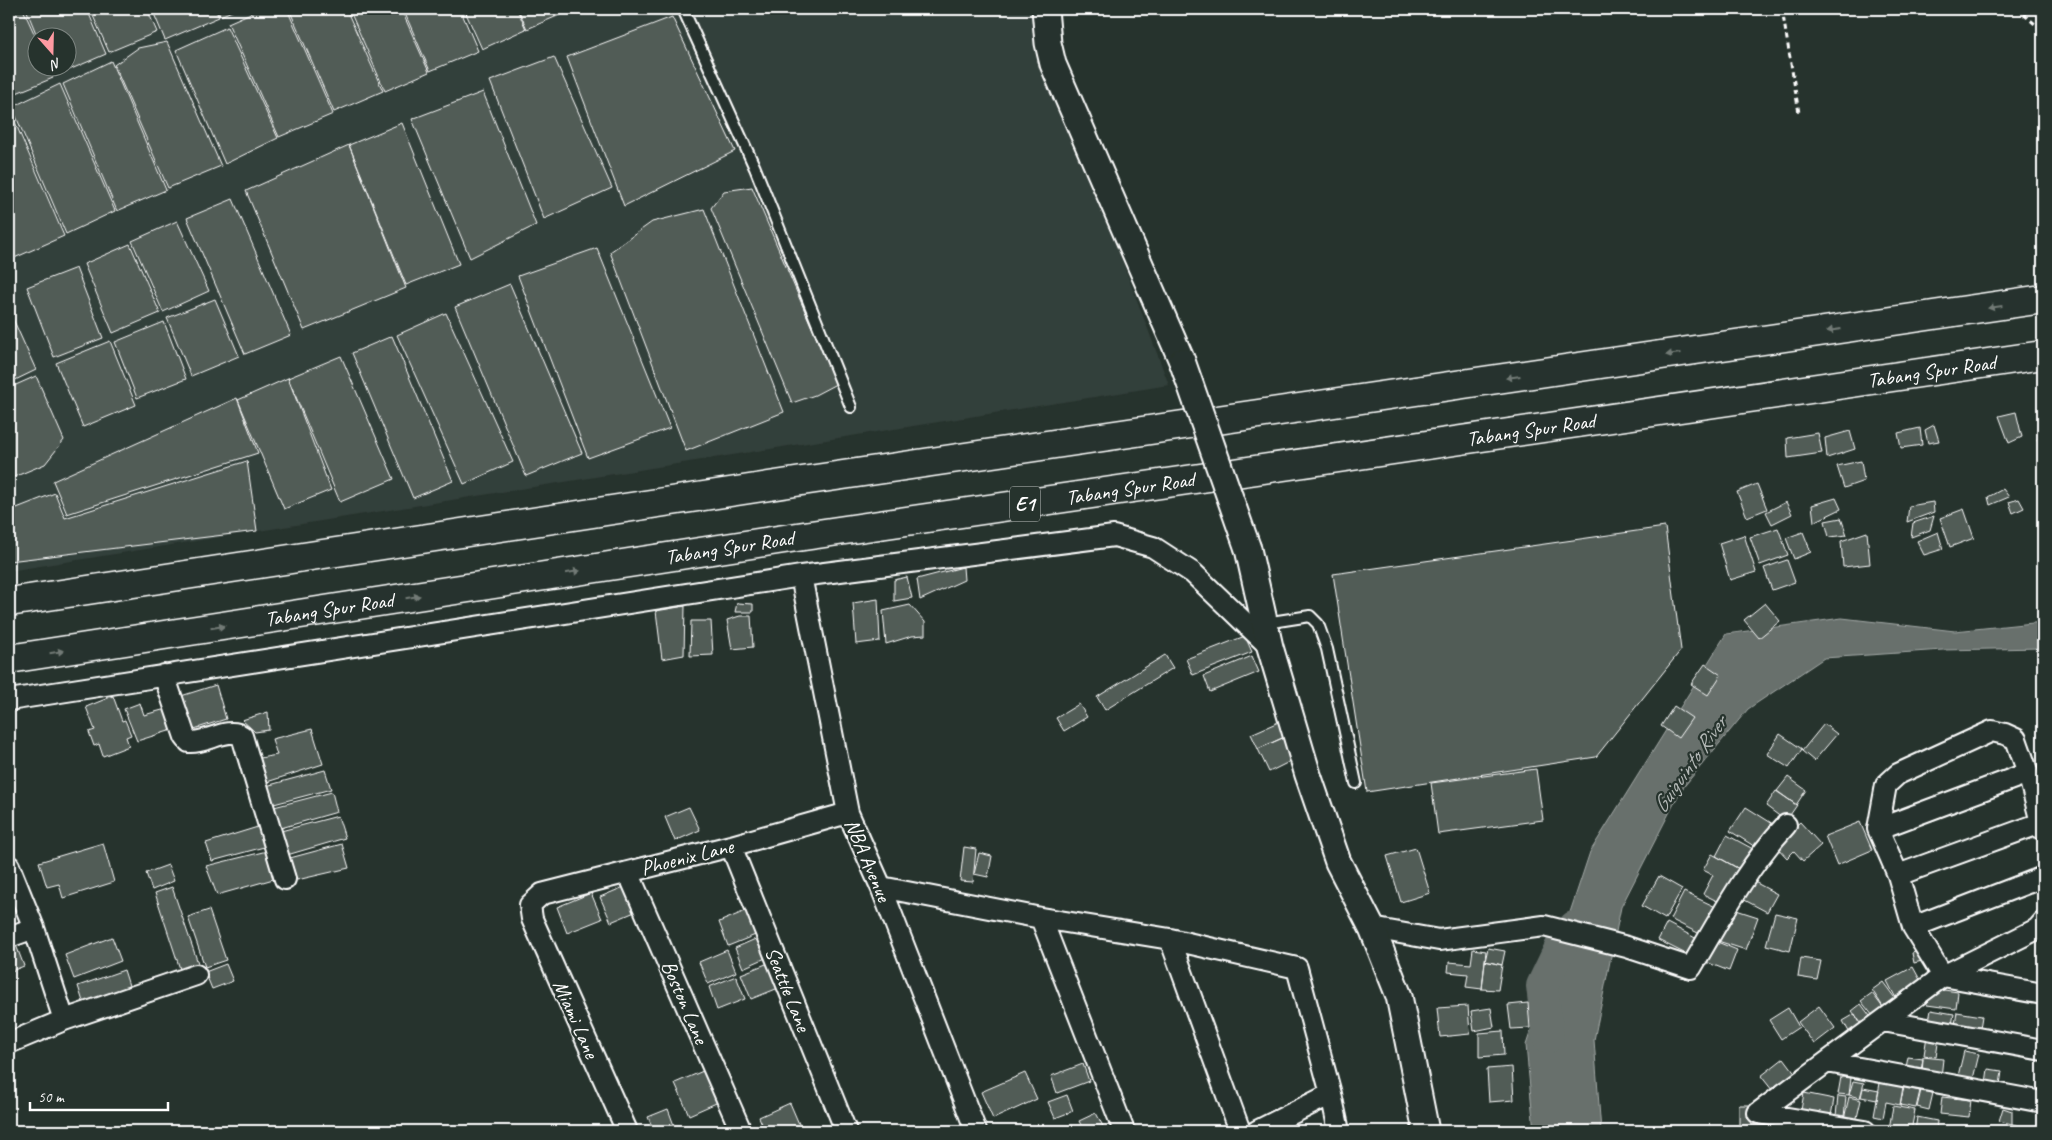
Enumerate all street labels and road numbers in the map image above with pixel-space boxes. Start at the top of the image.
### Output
street label: Tabang Spur Road [1866,349,2000,394]
street label: Tabang Spur Road [1465,407,1600,452]
street label: Tabang Spur Road [1064,466,1199,511]
road number: E1 [1010,486,1040,522]
street label: Tabang Spur Road [663,524,798,570]
street label: Tabang Spur Road [263,586,398,632]
street label: NBA Avenue [839,815,897,906]
street label: Phoenix Lane [638,833,737,881]
street label: Seattle Lane [759,943,817,1036]
street label: Boston Lane [656,956,715,1050]
street label: Miami Lane [547,976,605,1063]

